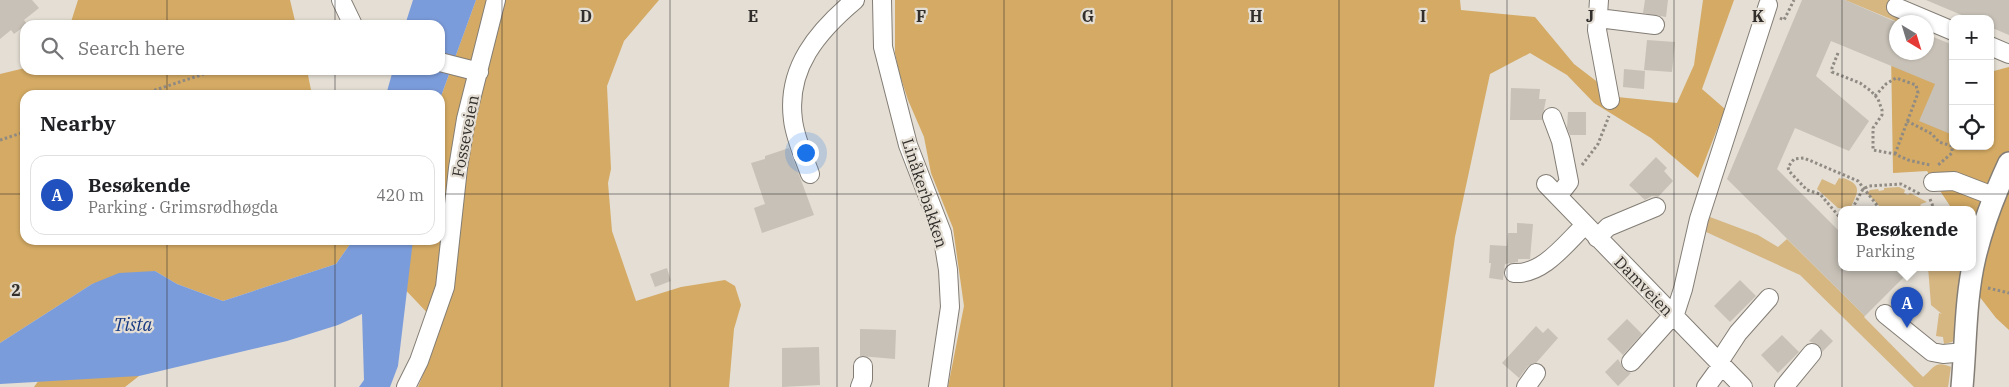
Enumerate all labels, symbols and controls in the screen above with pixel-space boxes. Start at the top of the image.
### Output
text: D [580,6,592,26]
text: E [748,6,758,26]
text: F [916,6,926,26]
text: G [1082,6,1094,26]
text: H [1250,6,1263,26]
text: I [1420,6,1426,26]
text: J [1586,6,1594,26]
text: K [1752,6,1765,26]
north arrow [1889,15,1934,60]
map controls [1949,15,1994,150]
button: + [1949,15,1994,60]
search box [20,20,445,75]
icon: search [38,34,66,62]
text: Search here [78,36,185,60]
button: − [1949,60,1994,105]
street label: Fosseveien [447,93,483,179]
button: locate [1949,105,1994,150]
text: Nearby [40,109,116,137]
street label: Linåkerbakken [898,136,952,250]
your location [793,140,819,166]
text: Besøkende [88,173,190,197]
text: A [51,185,63,205]
text: 420 m [376,185,424,205]
text: Parking · Grimsrødhøgda [88,197,278,217]
popup [1838,206,1976,271]
text: Besøkende [1856,217,1958,241]
text: Parking [1856,241,1915,261]
street label: Damveien [1610,252,1678,320]
text: 2 [11,280,21,300]
pin: A [1891,287,1923,328]
water label: Tista [114,313,153,336]

